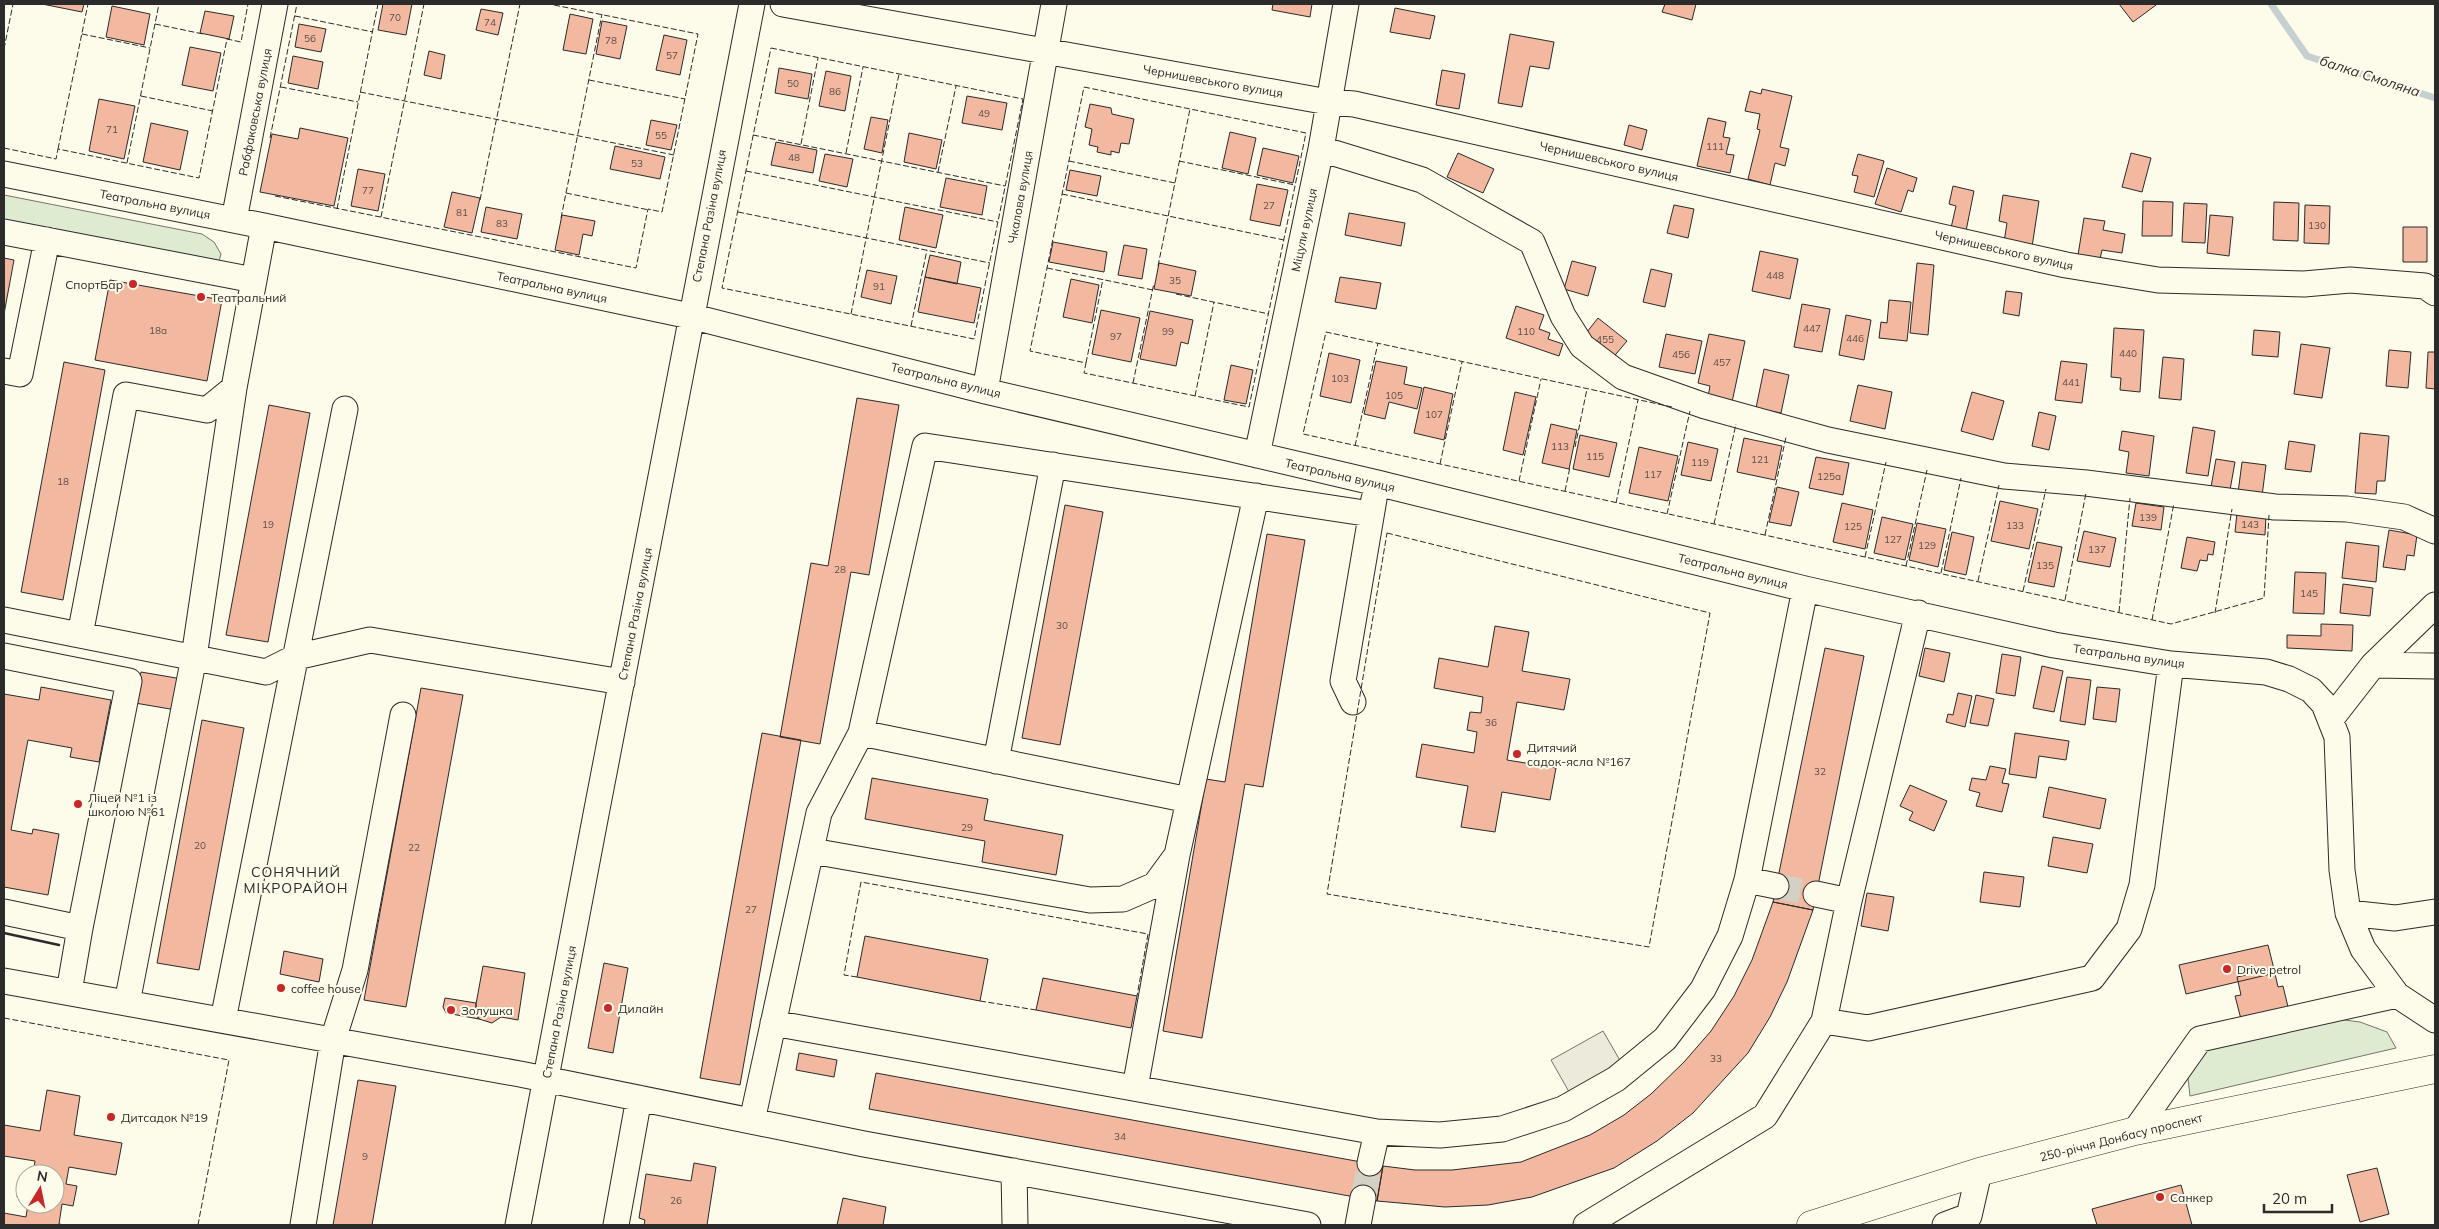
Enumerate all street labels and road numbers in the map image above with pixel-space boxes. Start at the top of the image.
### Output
street label: Рабфаковська вулиця [235,47,275,177]
street label: Чернишевського вулиця [1142,61,1284,101]
street label: Чернишевського вулиця [1538,138,1680,184]
street label: Степана Разіна вулиця [689,148,729,284]
street label: Чкалова вулиця [1004,149,1036,245]
street label: Театральна вулиця [98,186,212,222]
street label: Міцули вулиця [1288,187,1320,273]
street label: Чернишевського вулиця [1933,227,2075,273]
street label: Театральна вулиця [495,268,609,306]
street label: Театральна вулиця [890,359,1002,401]
street label: Театральна вулиця [1283,455,1397,495]
street label: Степана Разіна вулиця [615,546,655,682]
street label: Театральна вулиця [1677,550,1789,592]
street label: Театральна вулиця [2072,641,2186,671]
street label: Степана Разіна вулиця [539,944,579,1080]
street label: 250-річчя Донбасу проспект [2038,1109,2204,1165]

